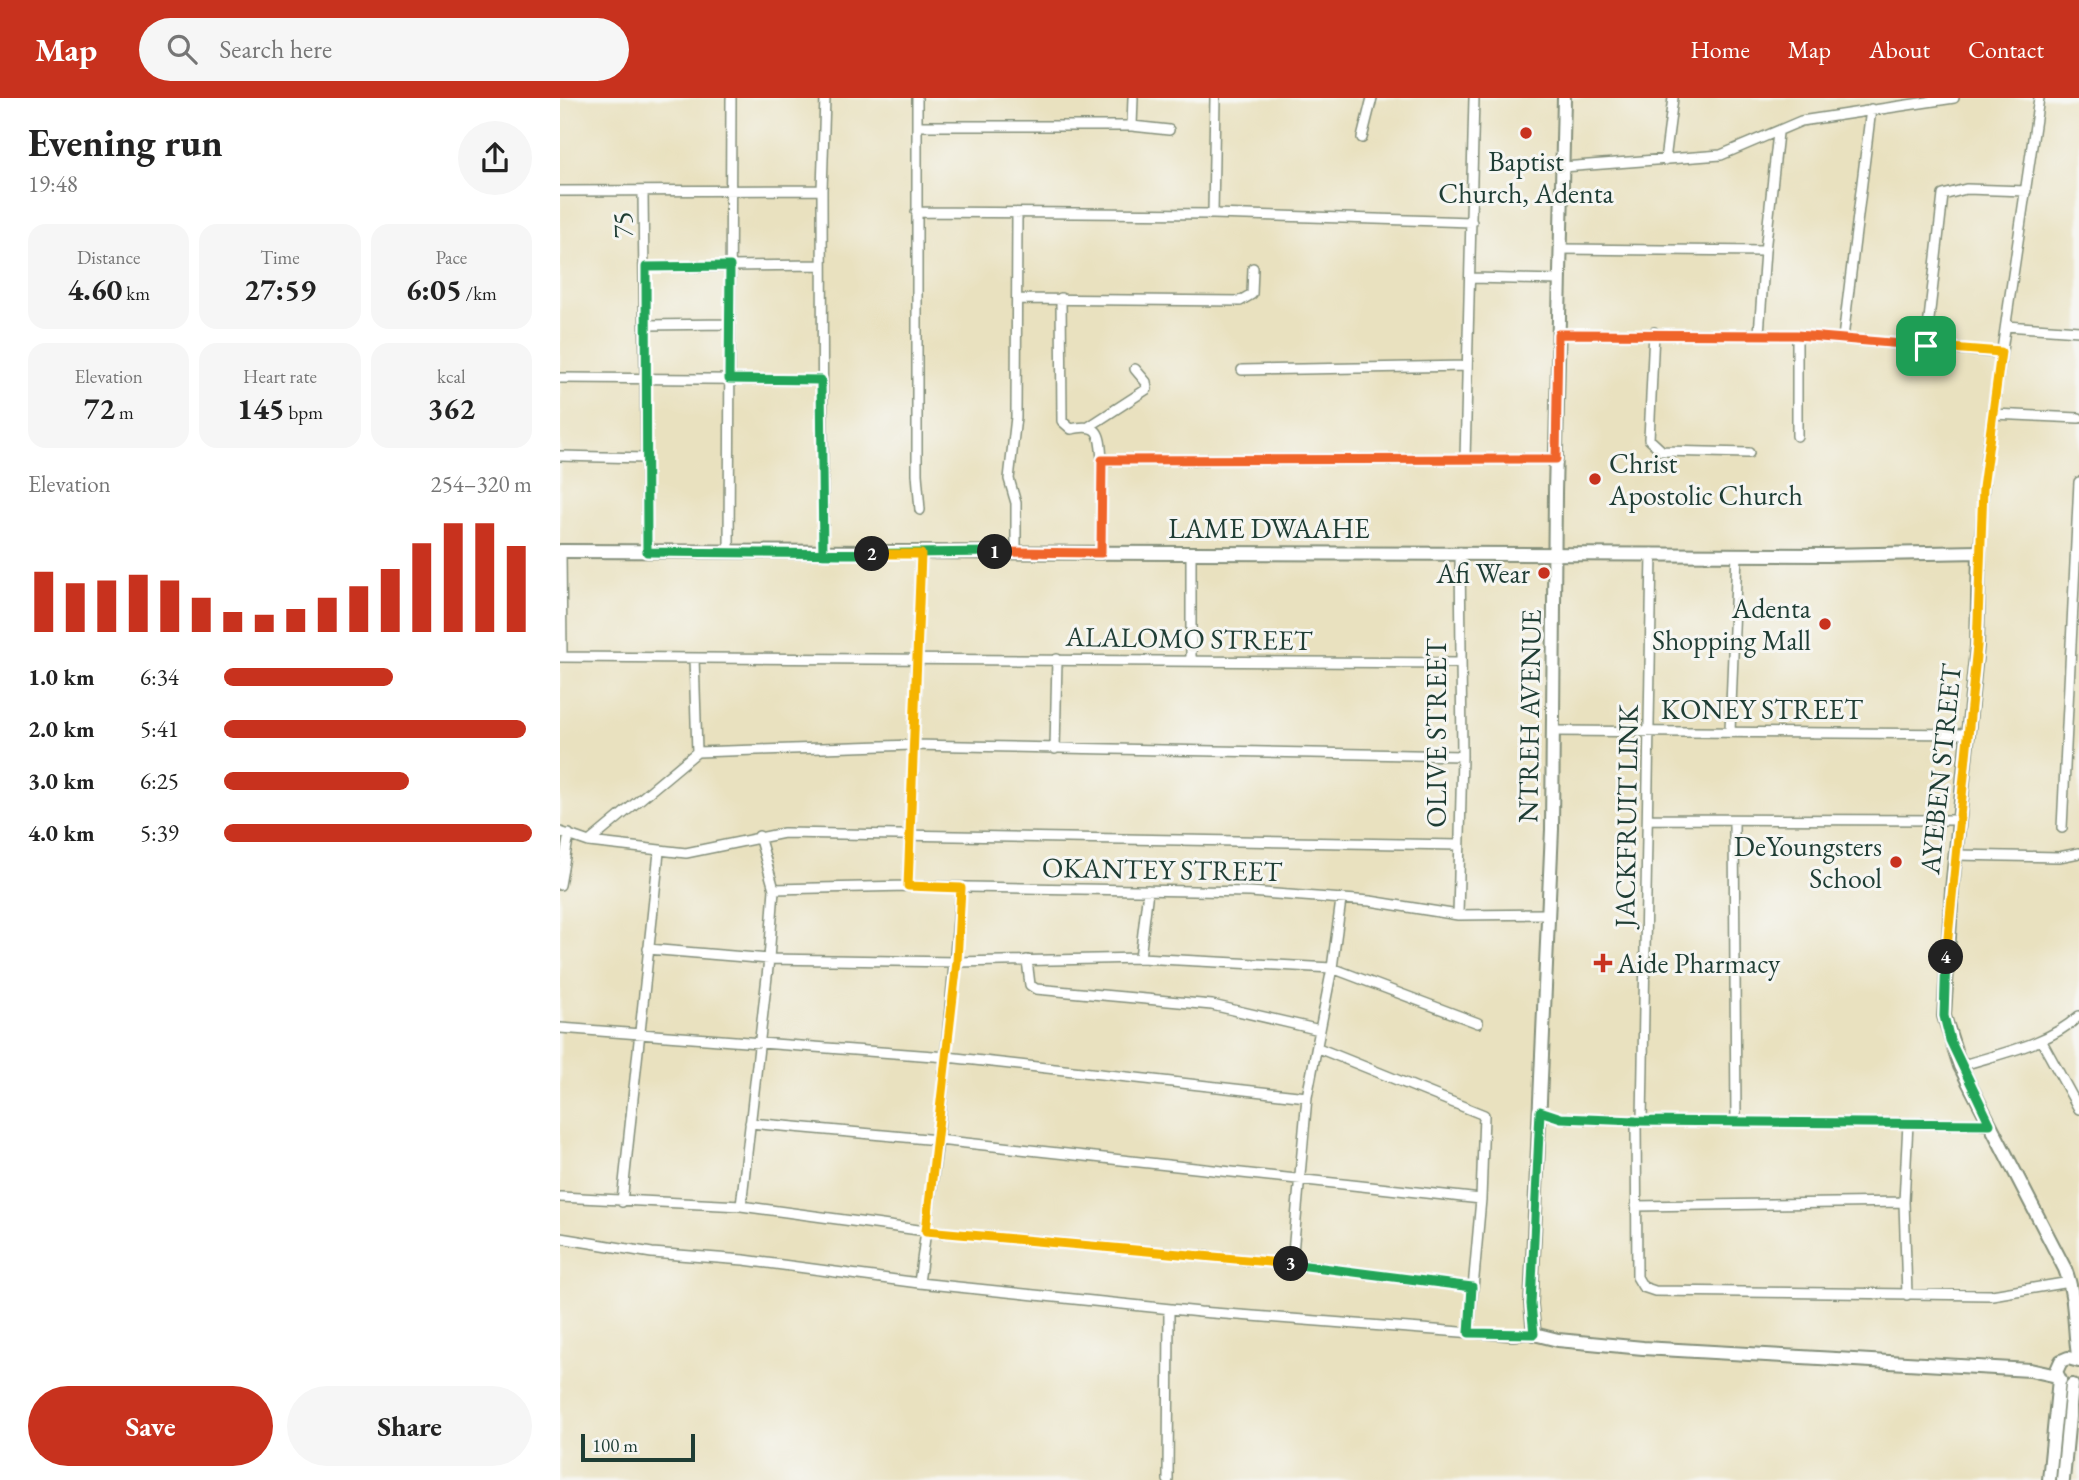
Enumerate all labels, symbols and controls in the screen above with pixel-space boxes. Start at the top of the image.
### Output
search box [139,18,629,81]
text: Map [35,28,97,71]
icon: search [163,30,201,68]
text: Search here [219,32,332,66]
text: Home [1690,34,1750,65]
text: Map [1788,34,1831,65]
text: About [1869,34,1930,65]
text: Contact [1968,34,2044,65]
text: Evening run [28,118,223,167]
button: share [458,121,532,195]
marker: Baptist Church, Adenta [1518,125,1534,141]
place label: Baptist Church, Adenta [1438,143,1615,211]
text: 19:48 [28,169,78,199]
street label: 75 [604,211,640,239]
text: Distance [77,245,140,270]
text: Time [260,245,300,270]
text: Pace [435,245,467,270]
text: 4.60 [67,270,122,309]
text: 27:59 [244,270,316,309]
text: 6:05 [406,270,462,309]
text: km [122,281,150,306]
text: /km [462,281,497,306]
pin [1896,316,1956,376]
icon: arrive [1907,327,1945,365]
text: Elevation [74,364,143,389]
text: Heart rate [243,364,317,389]
text: kcal [437,364,466,389]
text: 72 [83,389,115,428]
text: 145 [237,389,285,428]
text: 362 [428,389,475,428]
text: m [115,400,134,425]
text: bpm [285,400,323,425]
place label: Christ Apostolic Church [1608,445,1803,513]
text: Elevation [28,469,111,499]
text: 254–320 m [431,469,532,499]
marker: Christ Apostolic Church [1587,471,1603,487]
street label: LAME DWAAHE [1168,510,1370,546]
pin: 1 [978,534,1012,570]
pin: 2 [854,536,890,572]
text: 1 [989,539,1000,564]
text: 2 [866,541,877,566]
place label: Afi Wear [1435,555,1531,591]
marker: Afi Wear [1536,565,1552,581]
place label: Adenta Shopping Mall [1652,590,1812,658]
street label: NTREH AVENUE [1509,609,1549,823]
marker: Adenta Shopping Mall [1817,616,1833,632]
street label: ALALOMO STREET [1064,618,1313,658]
street label: OLIVE STREET [1418,638,1454,828]
text: 1.0 km [28,662,95,692]
text: 6:34 [140,662,179,692]
street label: AYEBEN STREET [1911,662,1969,877]
street label: KONEY STREET [1661,691,1863,727]
street label: JACKFRUIT LINK [1606,703,1646,930]
text: 2.0 km [28,714,95,744]
text: 5:41 [140,714,179,744]
text: 3.0 km [28,766,95,796]
text: 6:25 [140,766,179,796]
text: 4.0 km [28,818,95,848]
text: 5:39 [140,818,179,848]
place label: DeYoungsters School [1734,828,1882,896]
street label: OKANTEY STREET [1041,849,1283,889]
marker: DeYoungsters School [1888,854,1904,870]
pin: 4 [1928,940,1964,974]
text: 4 [1940,944,1951,969]
place label: Aide Pharmacy [1616,945,1781,981]
marker: Aide Pharmacy [1595,955,1611,971]
pin: 3 [1274,1246,1308,1282]
text: 3 [1285,1251,1296,1276]
button: Save [28,1386,273,1466]
button: Share [287,1386,532,1466]
scale bar [581,1431,695,1463]
text: 100 m [592,1433,638,1458]

